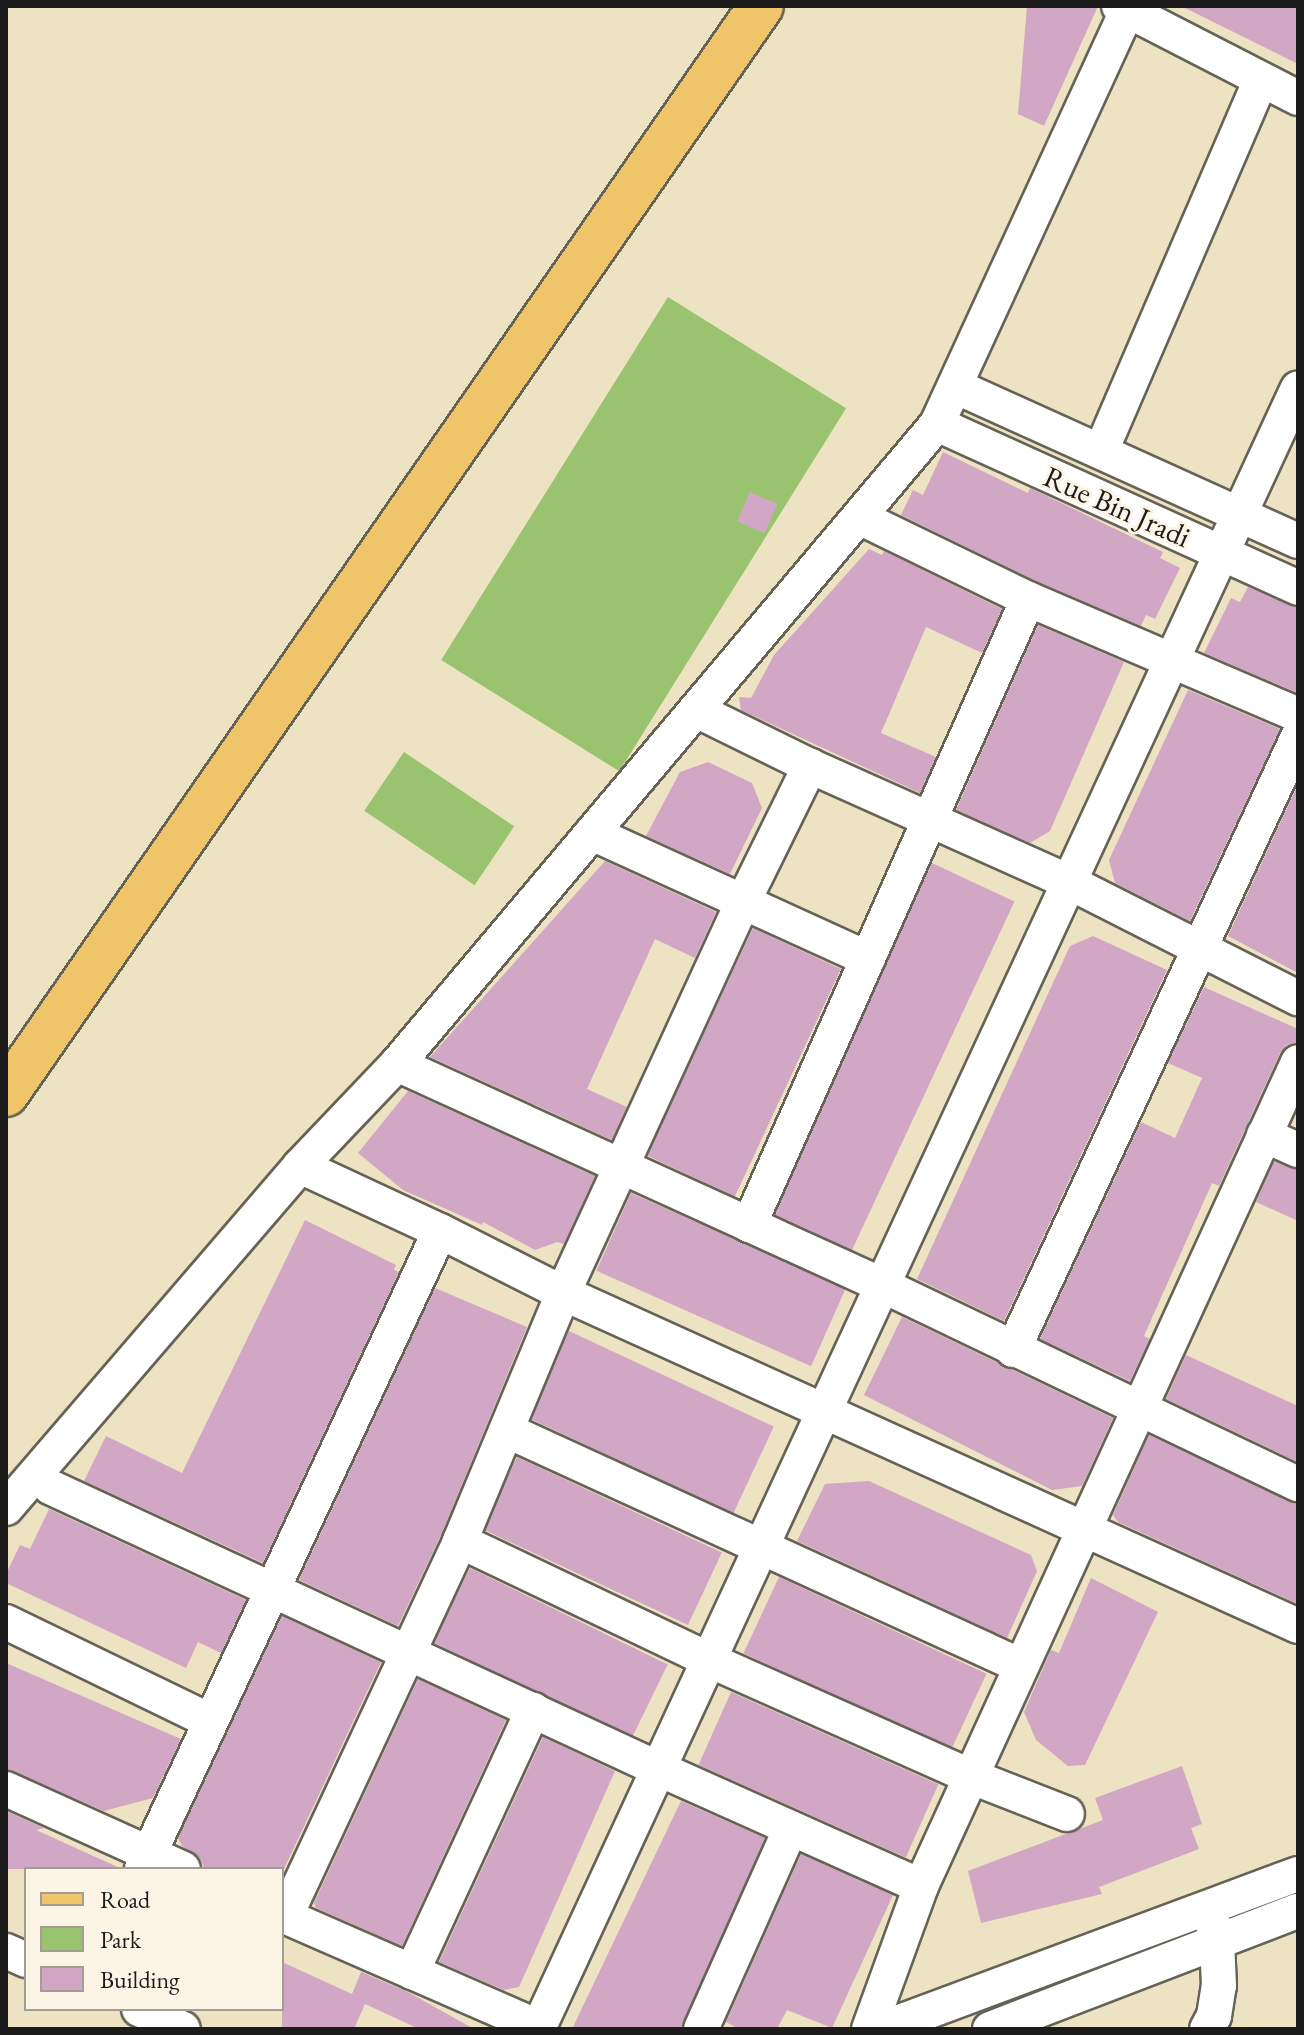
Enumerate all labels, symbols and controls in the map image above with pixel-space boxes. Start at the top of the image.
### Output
street label: Rue Bin Jradi [1038,459,1196,555]
legend [24,1867,284,2011]
text: Road [100,1884,150,1915]
text: Park [100,1924,141,1955]
text: Building [100,1964,180,1995]

